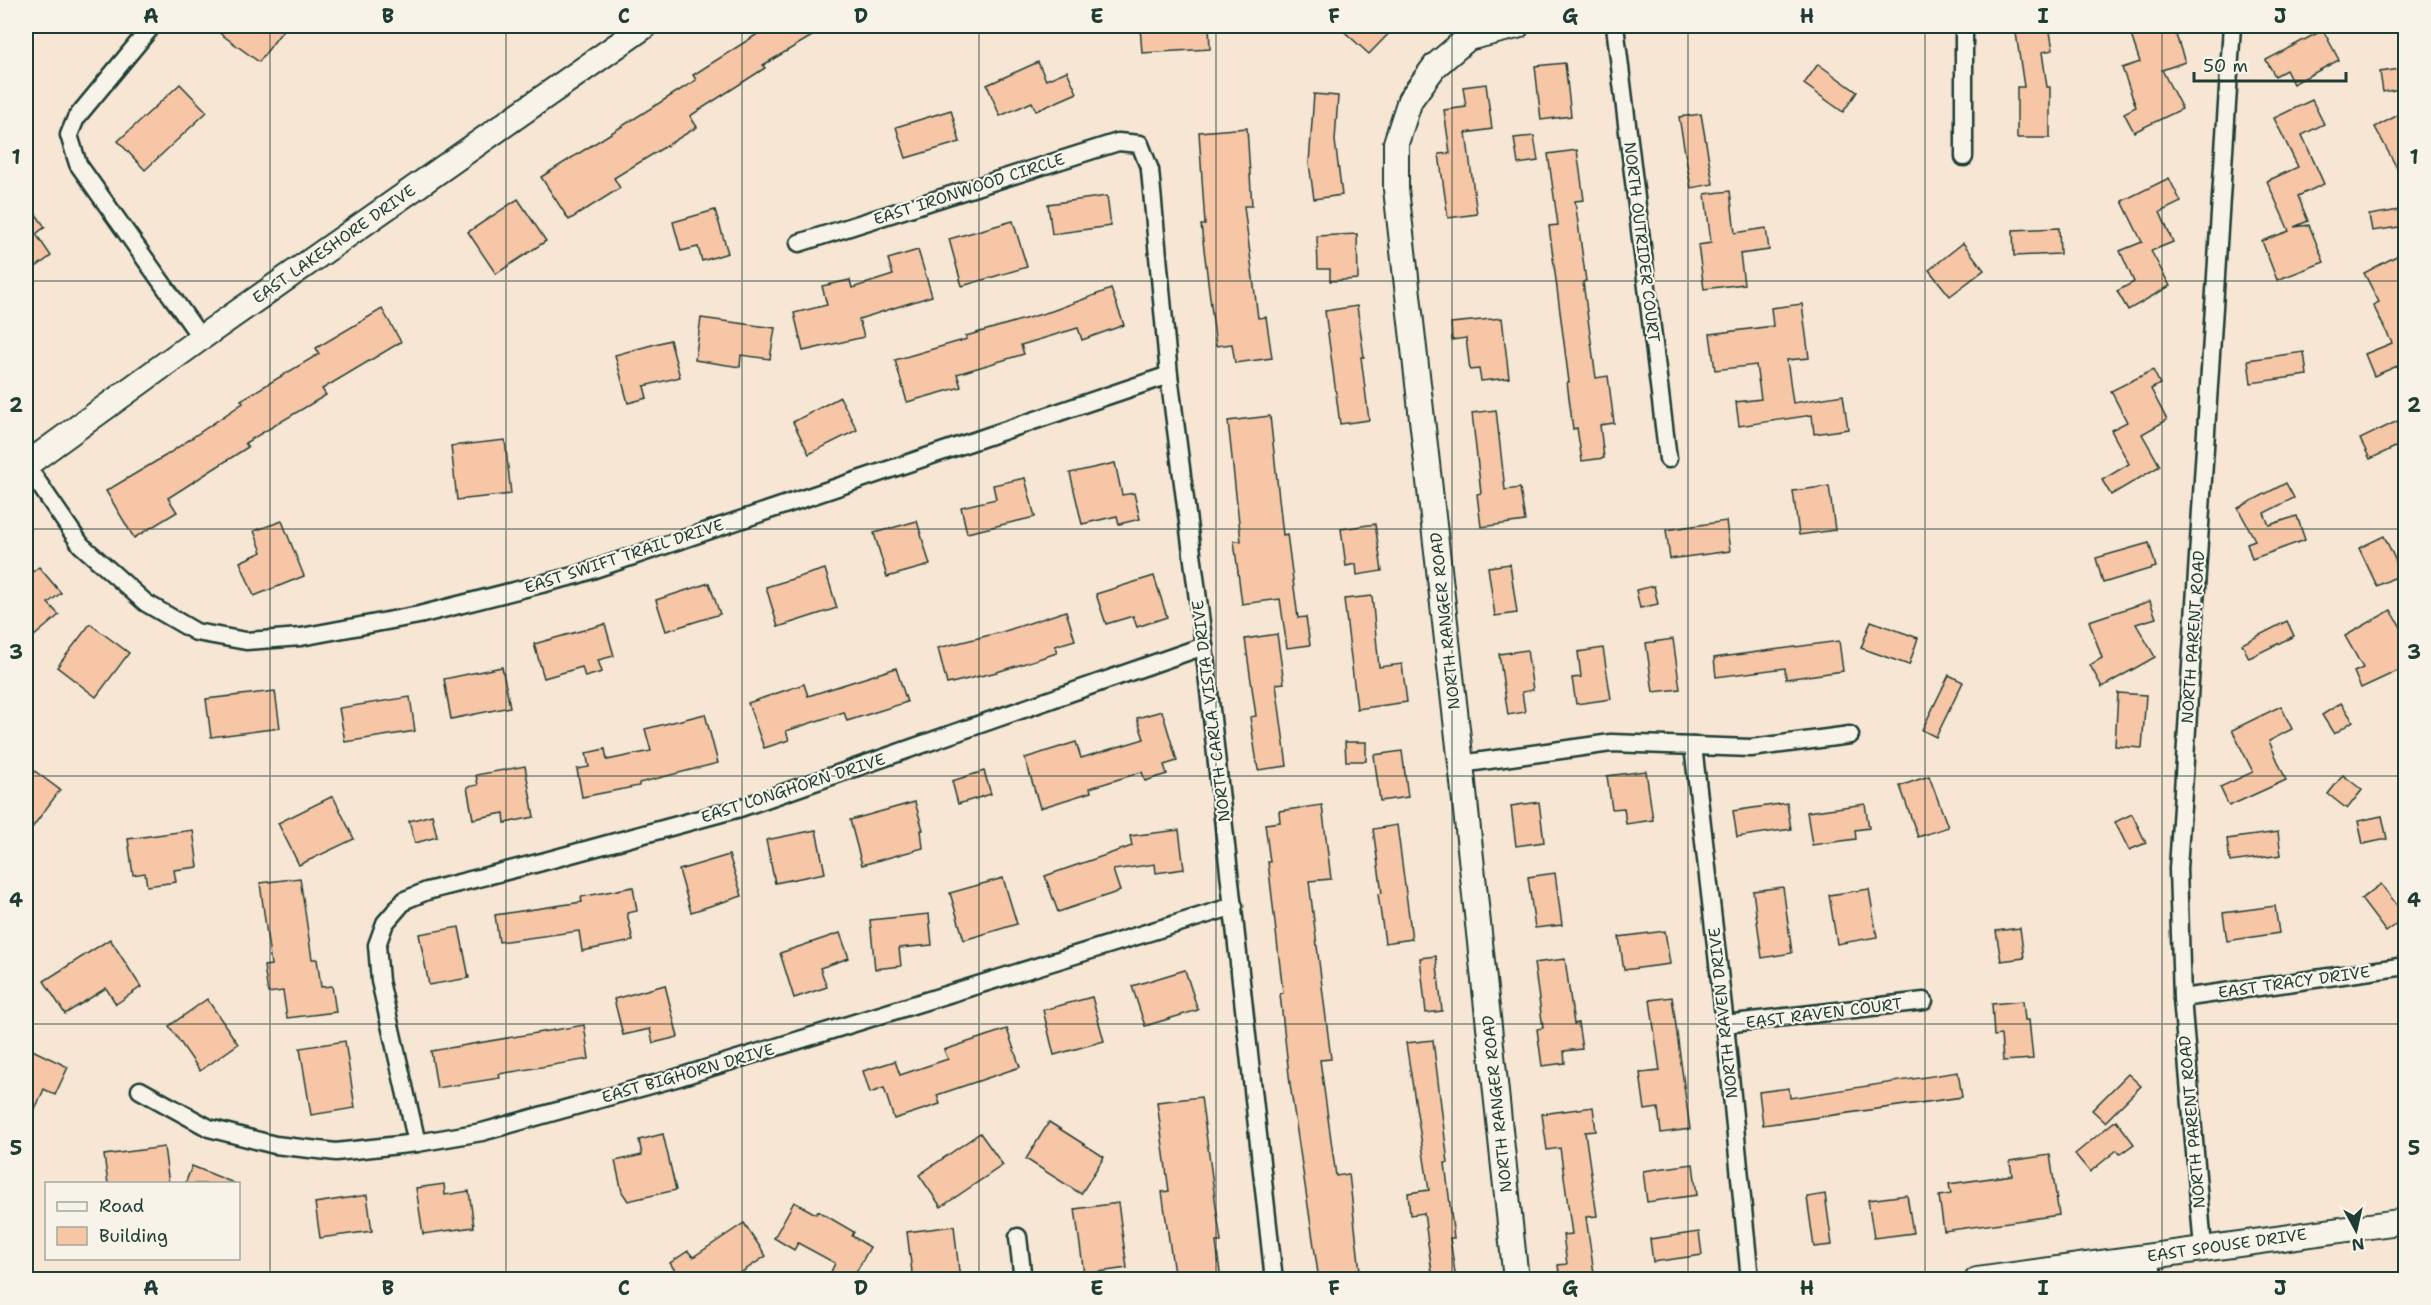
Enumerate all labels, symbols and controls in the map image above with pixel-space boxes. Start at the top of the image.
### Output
text: A [143,3,159,29]
text: B [382,3,394,29]
text: C [618,3,630,29]
text: D [854,3,868,29]
text: E [1090,3,1104,29]
text: F [1328,3,1340,29]
text: G [1562,3,1578,29]
text: H [1800,3,1814,29]
text: I [2037,3,2049,29]
text: J [2274,3,2287,29]
scale bar [2194,45,2346,83]
text: 50 m [2203,54,2248,78]
street label: NORTH OUTRIDER COURT [1619,141,1665,344]
text: 1 [11,144,21,170]
text: 1 [2409,144,2419,170]
street label: EAST IRONWOOD CIRCLE [871,148,1067,230]
street label: EAST LAKESHORE DRIVE [248,180,420,308]
text: 2 [9,392,23,418]
text: 2 [2407,392,2421,418]
street label: EAST SWIFT TRAIL DRIVE [522,514,726,598]
street label: NORTH RANGER ROAD [1425,531,1465,711]
street label: NORTH PARENT ROAD [2176,550,2210,724]
street label: NORTH CARLA VISTA DRIVE [1187,599,1235,823]
text: 3 [9,639,23,665]
text: 3 [2407,639,2421,665]
street label: EAST LONGHORN DRIVE [698,748,888,828]
text: 4 [9,887,23,913]
text: 4 [2407,887,2421,913]
street label: NORTH RAVEN DRIVE [1704,926,1742,1100]
street label: EAST TRACY DRIVE [2217,961,2371,1003]
street label: EAST RAVEN COURT [1745,993,1903,1033]
street label: NORTH RANGER ROAD [1477,1014,1517,1194]
street label: NORTH PARENT ROAD [2174,1035,2210,1209]
street label: EAST BIGHORN DRIVE [599,1038,777,1108]
text: 5 [10,1135,22,1161]
text: 5 [2408,1135,2420,1161]
legend [45,1182,240,1260]
text: Road [99,1194,144,1218]
north arrow [2326,1200,2386,1260]
street label: EAST SPOUSE DRIVE [2146,1223,2308,1267]
text: Building [99,1224,168,1248]
text: N [2350,1233,2366,1256]
text: A [143,1275,159,1301]
text: B [382,1275,394,1301]
text: C [618,1275,630,1301]
text: D [854,1275,868,1301]
text: E [1090,1275,1104,1301]
text: F [1328,1275,1340,1301]
text: G [1562,1275,1578,1301]
text: H [1800,1275,1814,1301]
text: I [2037,1275,2049,1301]
text: J [2274,1275,2287,1301]

